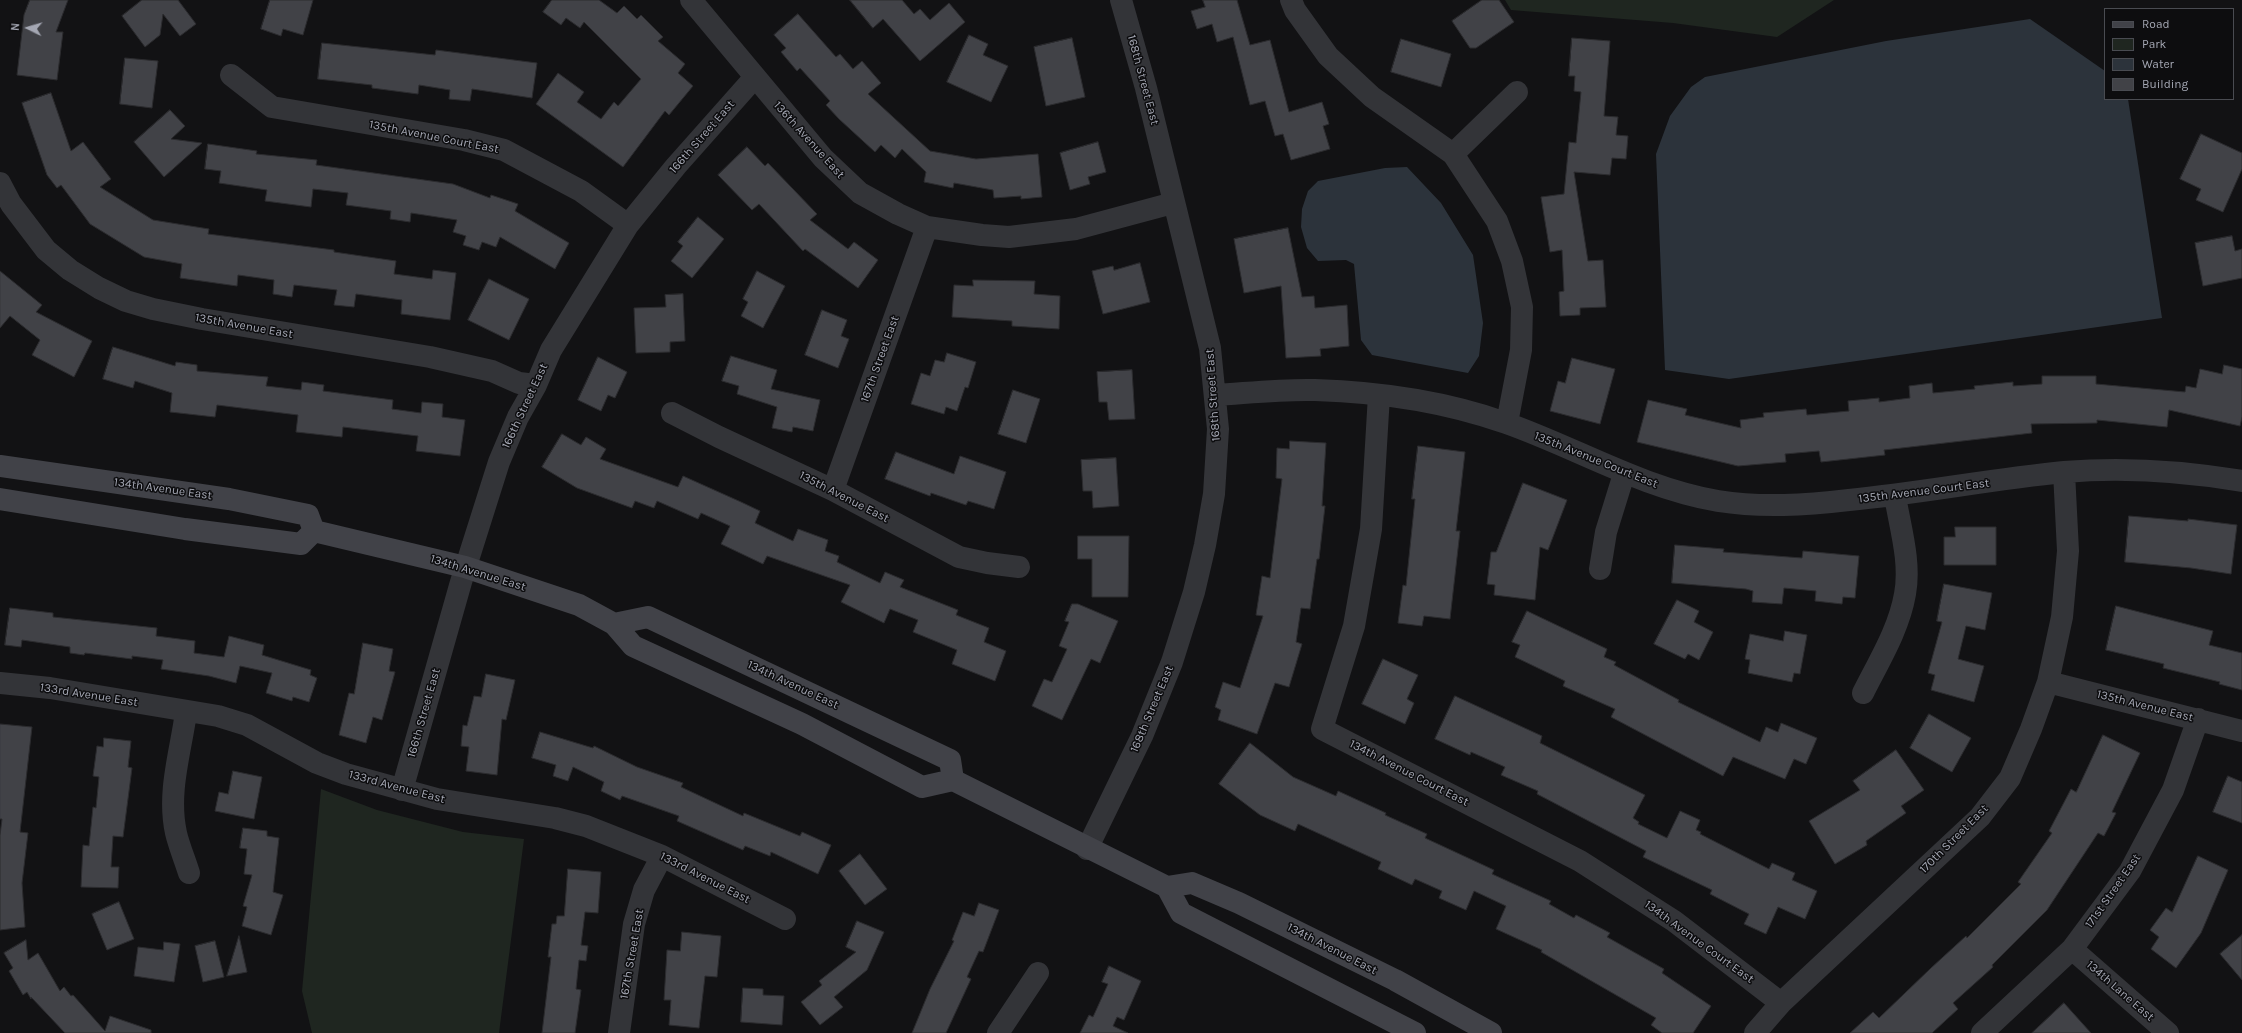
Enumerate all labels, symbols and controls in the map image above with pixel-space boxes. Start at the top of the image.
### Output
north arrow [8,8,48,48]
legend [2104,8,2234,100]
text: Road [2142,17,2170,31]
text: N [9,22,22,31]
street label: 168th Street East [1124,33,1162,127]
text: Park [2142,37,2166,51]
text: Water [2142,57,2174,71]
text: Building [2142,77,2188,91]
street label: 166th Street East [666,97,738,177]
street label: 136th Avenue East [771,98,847,182]
street label: 135th Avenue Court East [368,117,500,157]
street label: 135th Avenue East [194,310,294,342]
street label: 167th Street East [858,314,902,404]
street label: 168th Street East [1203,348,1223,442]
street label: 166th Street East [499,361,551,451]
street label: 135th Avenue Court East [1532,429,1660,491]
street label: 135th Avenue East [797,468,891,526]
street label: 134th Avenue East [113,475,213,503]
street label: 135th Avenue Court East [1858,476,1990,506]
street label: 134th Avenue East [429,552,527,594]
street label: 134th Avenue East [745,658,841,712]
street label: 168th Street East [1127,663,1177,755]
street label: 166th Street East [404,667,444,759]
street label: 133rd Avenue East [39,680,139,710]
street label: 135th Avenue East [2095,687,2195,725]
street label: 134th Avenue Court East [1347,737,1471,809]
street label: 133rd Avenue East [347,767,447,807]
street label: 170th Street East [1917,802,1991,876]
street label: 133rd Avenue East [658,849,752,907]
street label: 171st Street East [2082,851,2144,931]
street label: 134th Avenue Court East [1641,897,1757,987]
street label: 167th Street East [617,908,647,1000]
street label: 134th Avenue East [1285,920,1379,978]
street label: 134th Lane East [2083,958,2157,1024]

